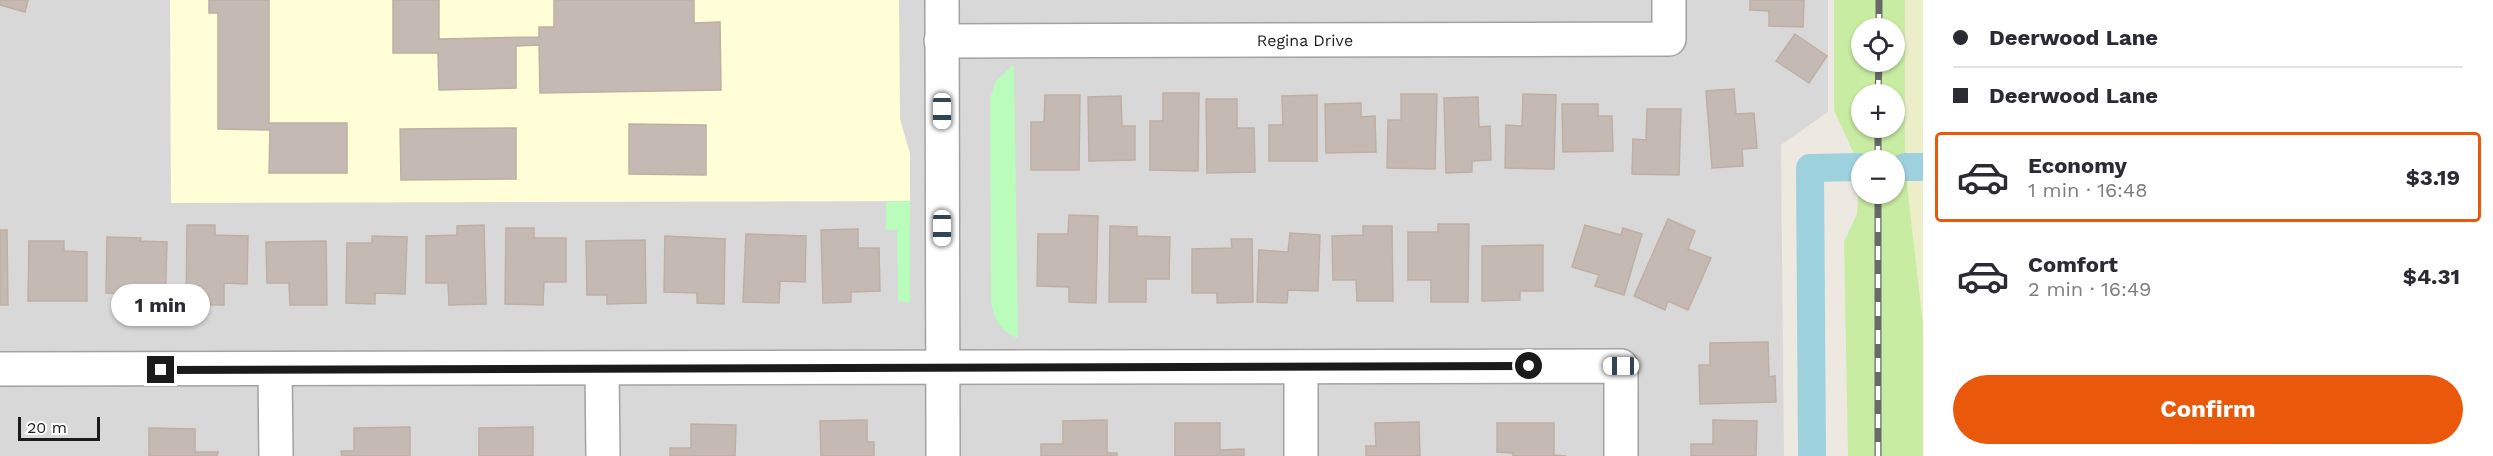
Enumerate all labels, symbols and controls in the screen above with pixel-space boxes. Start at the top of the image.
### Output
map controls [1851,18,1905,204]
button: locate [1851,18,1905,72]
text: Deerwood Lane [1989,25,2158,50]
street label: Regina Drive [1257,31,1353,50]
text: Deerwood Lane [1989,83,2158,108]
button: + [1851,84,1905,138]
car [933,93,951,129]
button: − [1851,150,1905,204]
icon: car [1956,150,2010,204]
text: Economy [2028,153,2127,178]
text: $3.19 [2406,165,2460,190]
text: 1 min · 16:48 [2028,178,2148,202]
car [933,210,951,246]
icon: car [1956,249,2010,303]
text: Comfort [2028,252,2118,277]
text: $4.31 [2403,264,2460,289]
text: 2 min · 16:49 [2028,277,2151,301]
callout: 1 min [112,283,210,325]
text: 1 min [135,293,186,317]
route start [1515,352,1542,379]
route end [147,356,174,383]
car [1603,357,1639,375]
button: Confirm [1953,375,2463,444]
scale bar [18,414,100,442]
text: 20 m [27,418,67,437]

